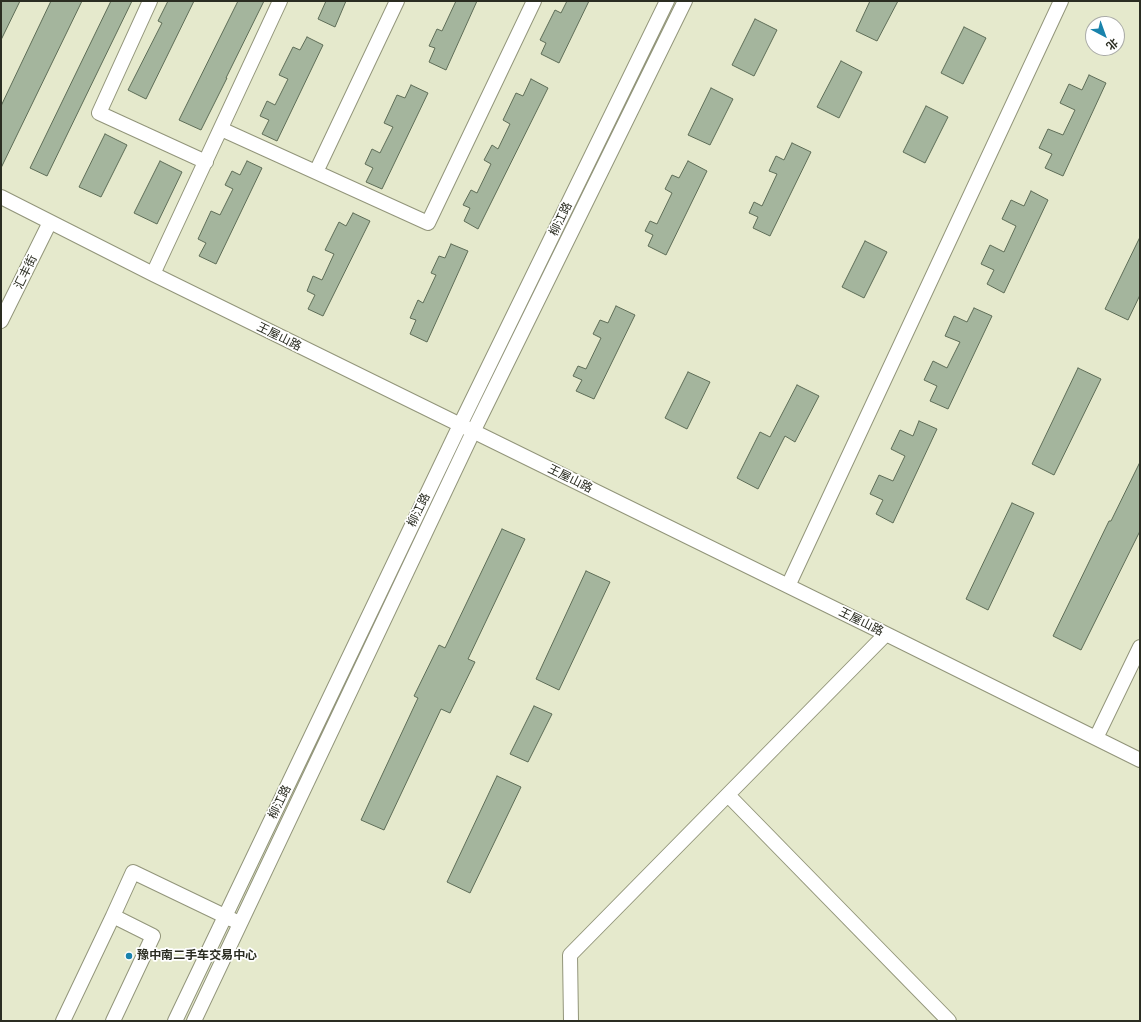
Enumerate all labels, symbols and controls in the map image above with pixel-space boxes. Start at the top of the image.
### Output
north arrow [1085,16,1125,56]
text: 北 [1103,35,1121,53]
street label: 柳江路 [547,200,575,238]
street label: 汇丰街 [12,253,40,291]
street label: 王屋山路 [254,320,304,354]
street label: 王屋山路 [545,462,595,496]
street label: 柳江路 [405,491,433,529]
street label: 王屋山路 [836,605,886,639]
street label: 柳江路 [266,783,294,821]
place label: 豫中南二手车交易中心 [137,949,257,963]
marker: 豫中南二手车交易中心 [124,951,134,961]

